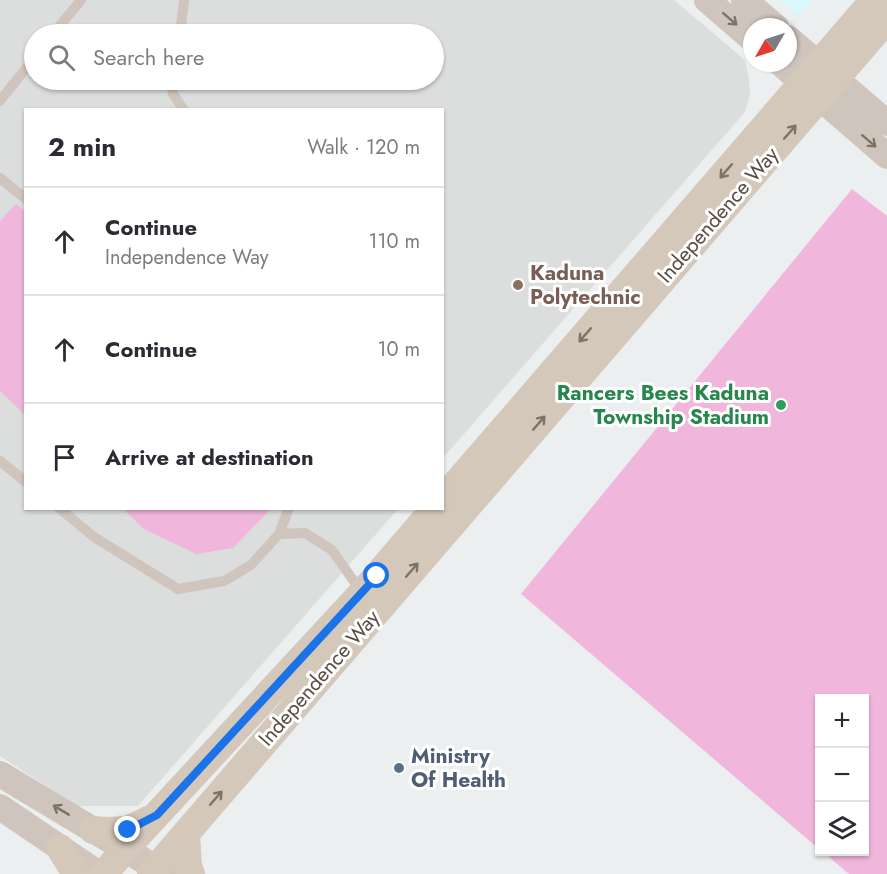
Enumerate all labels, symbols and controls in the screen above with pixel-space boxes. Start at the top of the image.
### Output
one-way arrow [722,13,738,26]
north arrow [743,18,797,72]
search box [24,24,444,90]
icon: search [45,41,78,74]
text: Search here [93,41,204,73]
one-way arrow [783,125,797,140]
text: 2 min [48,128,116,166]
text: Walk · 120 m [307,133,420,162]
one-way arrow [861,134,877,147]
street label: Independence Way [650,140,786,290]
one-way arrow [719,163,733,178]
text: Continue [105,211,197,243]
icon: ahead [48,225,81,258]
text: 110 m [368,227,420,256]
text: Independence Way [105,243,268,272]
place label: Kaduna Polytechnic [530,258,641,312]
marker: Kaduna Polytechnic [511,278,525,292]
one-way arrow [578,327,592,342]
icon: ahead [48,333,81,366]
text: Continue [105,333,197,365]
text: 10 m [377,335,420,364]
place label: Rancers Bees Kaduna Township Stadium [557,378,769,432]
marker: Rancers Bees Kaduna Township Stadium [774,398,788,412]
one-way arrow [532,416,546,431]
icon: arrive [48,441,81,474]
text: Arrive at destination [105,441,314,473]
route start [363,562,389,588]
one-way arrow [405,563,419,578]
street label: Independence Way [251,603,387,753]
map controls [815,694,869,856]
button: + [815,694,869,748]
place label: Ministry Of Health [411,741,506,795]
button: − [815,748,869,802]
marker: Ministry Of Health [392,761,406,775]
one-way arrow [209,791,223,806]
button: layers [815,802,869,856]
one-way arrow [53,804,70,816]
route end [114,816,140,842]

